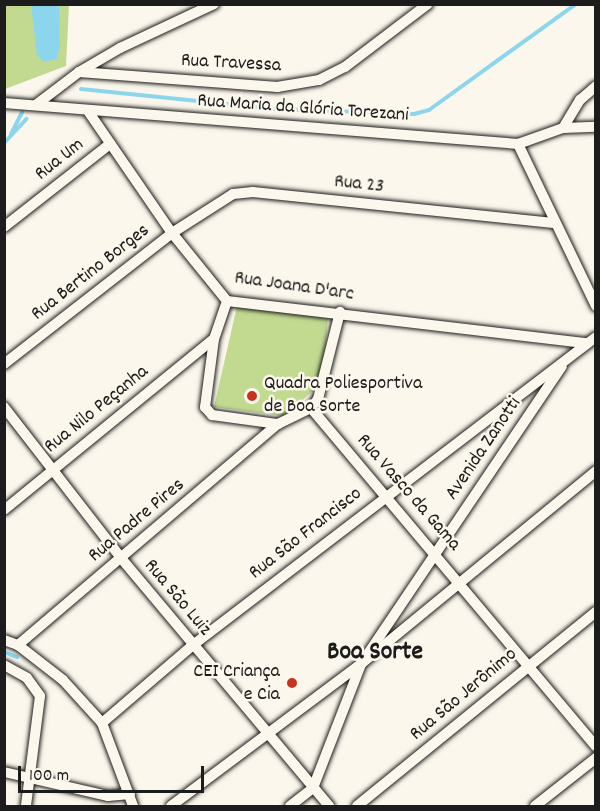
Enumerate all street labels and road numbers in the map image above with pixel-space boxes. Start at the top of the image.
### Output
street label: Rua Travessa [180,49,282,79]
street label: Rua Maria da Glória Torezani [197,90,409,128]
street label: Rua Um [31,133,89,187]
street label: Rua 23 [333,170,385,200]
street label: Rua Bertino Borges [27,219,155,327]
street label: Rua Joana D'arc [233,267,355,307]
street label: Rua Nilo Peçanha [40,361,154,459]
street label: Avenida Zanotti [441,393,527,505]
street label: Rua Vasco da Gama [351,430,465,556]
street label: Rua Padre Pires [84,474,190,568]
street label: Rua São Francisco [245,482,367,586]
street label: Rua São Luiz [138,555,216,641]
street label: Rua São Jerônimo [406,643,522,747]

